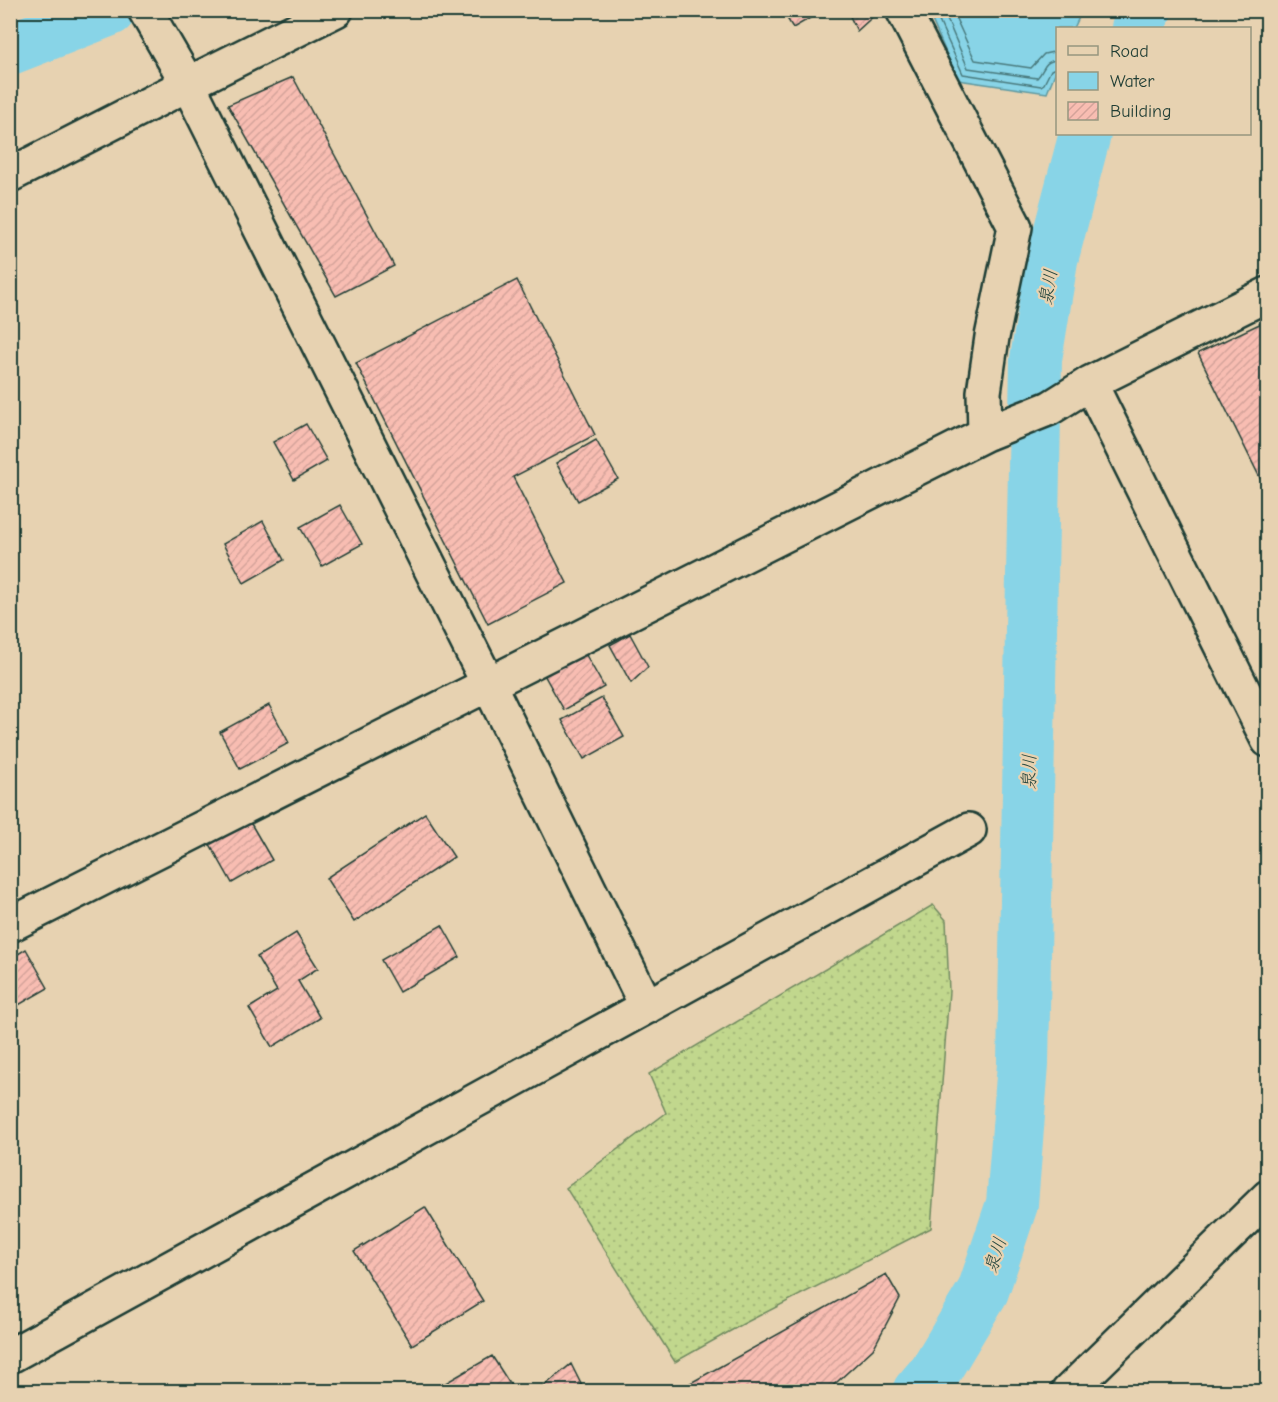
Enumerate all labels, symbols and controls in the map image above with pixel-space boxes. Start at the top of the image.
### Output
legend [1056,27,1251,135]
text: Road [1110,41,1149,62]
text: Water [1110,71,1155,92]
text: Building [1110,101,1172,122]
water label: 泉川 [1035,268,1062,306]
water label: 泉川 [1019,754,1040,790]
water label: 泉川 [980,1235,1011,1276]

